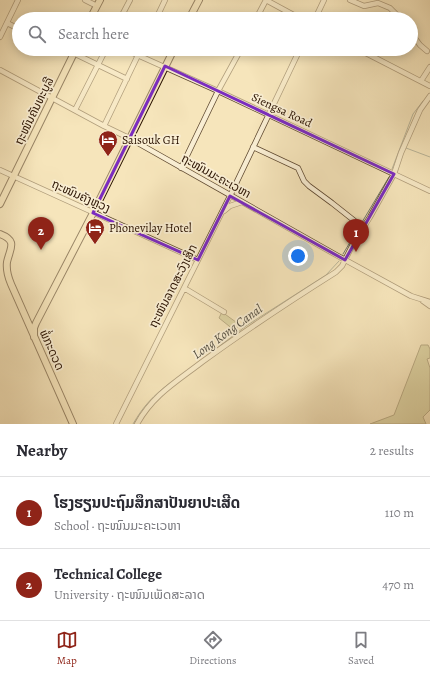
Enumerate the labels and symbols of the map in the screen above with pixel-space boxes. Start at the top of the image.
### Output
street label: ຖະໜົນຄັນທະບູລີ [11,74,57,148]
street label: Siengsa Road [249,89,316,131]
hotel icon: Saisouk GH [97,129,119,157]
place label: Saisouk GH [122,132,180,148]
street label: ຖະໜົນມະຄະເວຫາ [178,150,254,202]
street label: ຖະໜົນຄັງຫຼວງ [49,176,113,216]
pin: 2 [28,217,54,250]
hotel icon: Phonevilay Hotel [84,217,106,245]
pin: 1 [343,219,369,252]
place label: Phonevilay Hotel [109,220,192,236]
street label: ຖະໜົນລາດສະວົງເສິກ [145,241,201,331]
your location [288,246,308,266]
water label: Long Kong Canal [189,300,266,362]
street label: ພໍ່ກະດວດ [36,327,69,373]

